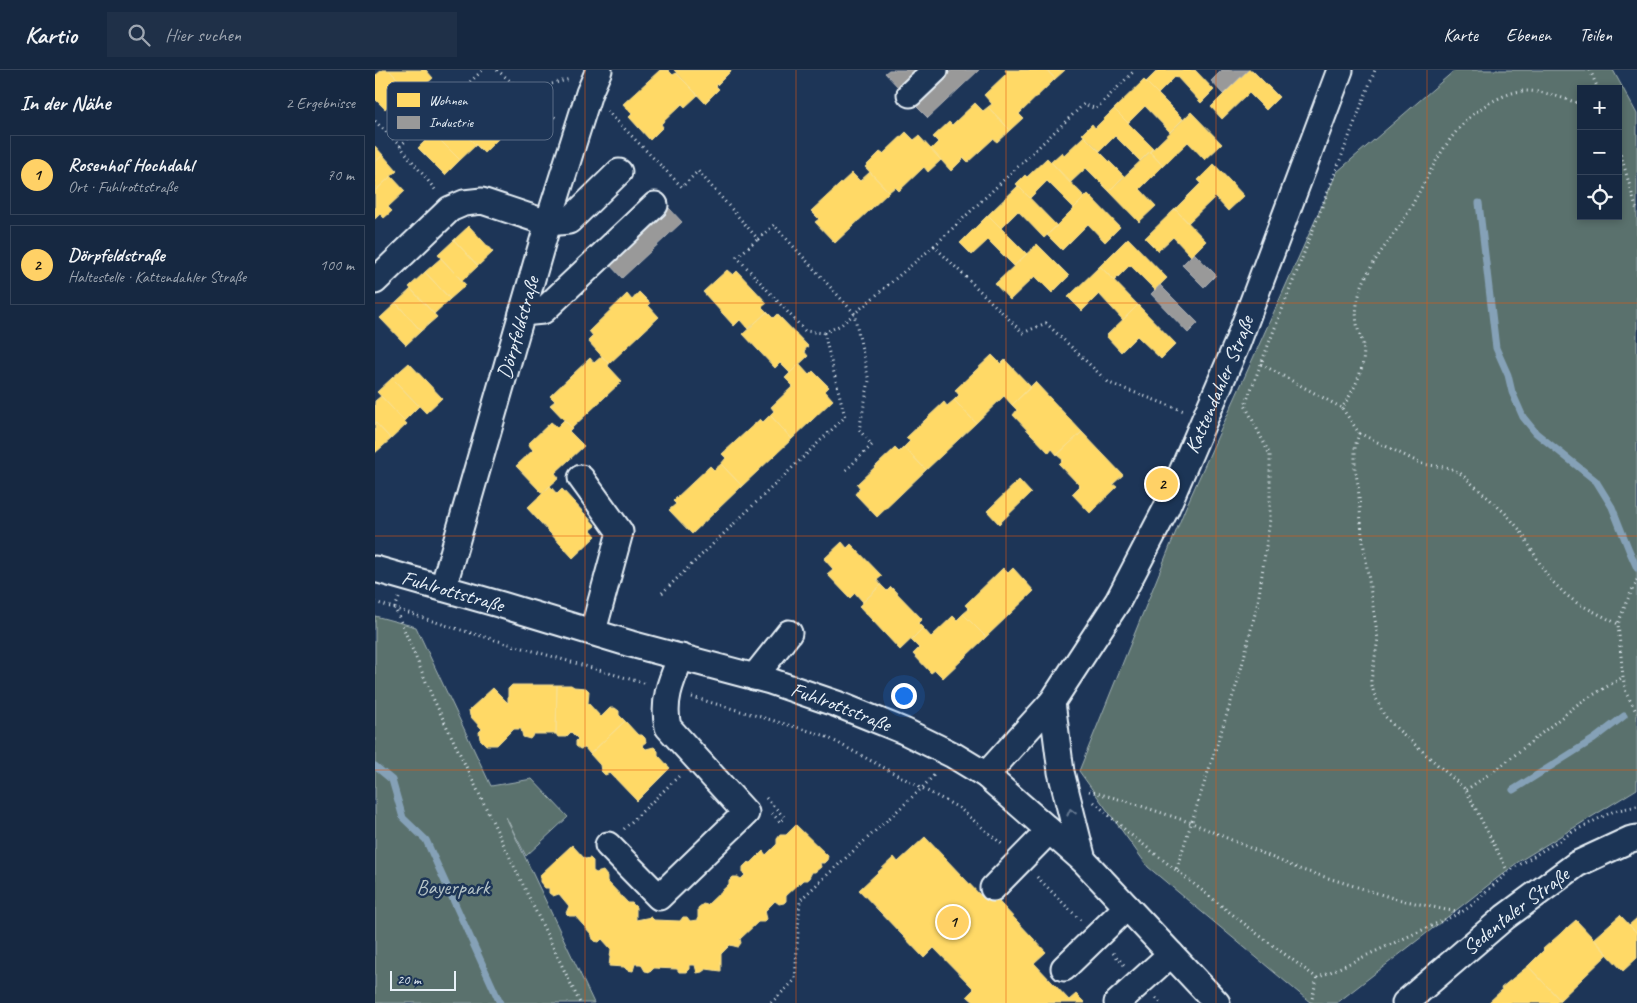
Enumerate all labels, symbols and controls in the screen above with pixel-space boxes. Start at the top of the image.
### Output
search box [107,12,457,57]
text: Kartio [25,20,77,50]
icon: search [125,21,153,49]
text: Hier suchen [165,23,241,47]
text: Karte [1443,24,1478,46]
text: Ebenen [1506,24,1551,46]
text: Teilen [1579,24,1612,46]
legend [387,82,553,140]
map controls [1577,85,1622,220]
button: + [1577,85,1622,130]
text: In der Nähe [20,90,110,116]
text: Wohnen [429,92,468,109]
text: 2 Ergebnisse [286,93,355,113]
text: Industrie [429,114,475,131]
button: − [1577,130,1622,175]
text: Rosenhof Hochdahl [68,153,194,177]
text: 1 [33,165,41,185]
text: 70 m [327,165,354,185]
button: locate [1577,175,1622,220]
text: Ort · Fuhlrottstraße [68,177,178,197]
text: Dörpfeldstraße [68,243,165,267]
text: 2 [33,255,41,275]
text: 100 m [320,255,354,275]
text: Haltestelle · Kattendahler Straße [68,267,246,287]
street label: Dörpfeldstraße [491,271,546,382]
street label: Kattendahler Straße [1178,310,1260,457]
pin: 2 [1146,465,1178,503]
street label: Fuhlrottstraße [399,564,509,618]
street label: Fuhlrottstraße [788,676,897,738]
your location [891,683,917,709]
one-way arrow [1066,808,1077,817]
street label: Sedentaler Straße [1457,860,1576,961]
park label: Bayerpark [417,874,491,900]
pin: 1 [937,903,969,941]
scale bar [390,968,456,991]
text: 20 m [397,971,421,988]

